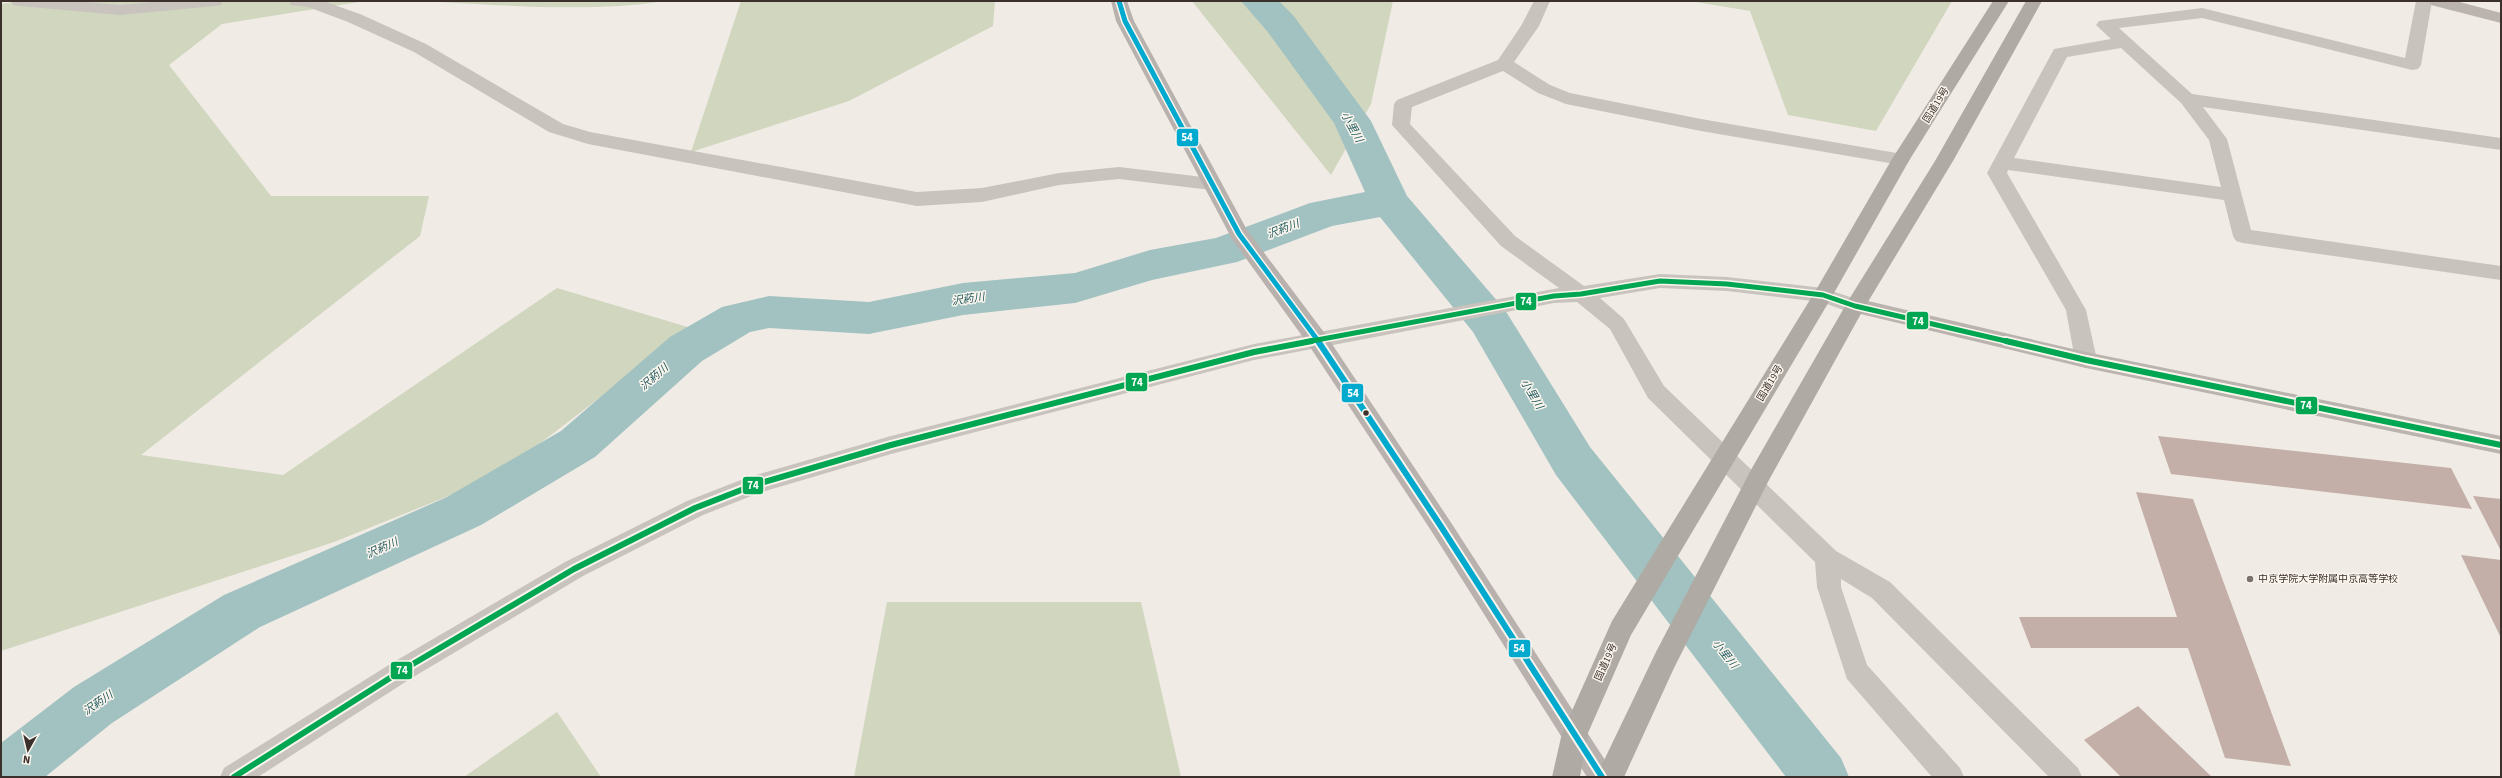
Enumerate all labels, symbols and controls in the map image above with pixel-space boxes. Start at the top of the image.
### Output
street label: 国道19号 [1919,84,1953,126]
water label: 小里川 [1337,109,1367,146]
line badge: 54 [1176,128,1199,147]
text: 54 [1181,130,1193,145]
water label: 沢葯川 [1265,216,1302,242]
water label: 沢葯川 [951,289,986,309]
line badge: 74 [1515,292,1537,311]
text: 74 [1520,294,1532,309]
line badge: 74 [1906,311,1929,330]
text: 74 [1912,314,1924,329]
water label: 沢葯川 [637,360,672,393]
street label: 国道19号 [1754,362,1786,404]
line badge: 74 [1125,372,1148,392]
text: 74 [1131,375,1143,390]
water label: 小里川 [1517,376,1547,413]
line badge: 54 [1341,383,1364,403]
text: 54 [1347,386,1359,401]
line badge: 74 [2295,396,2318,415]
text: 74 [2300,398,2312,413]
unlabelled marker [1361,408,1371,418]
line badge: 74 [742,476,764,495]
text: 74 [747,478,759,493]
water label: 沢葯川 [364,534,401,562]
place label: 中京学院大学附属中京高等学校 [2258,572,2398,586]
marker: 中京学院大学附属中京高等学校 [2245,574,2255,584]
water label: 小里川 [1709,636,1742,672]
line badge: 54 [1508,639,1531,658]
text: 54 [1513,641,1525,656]
street label: 国道19号 [1591,641,1621,683]
line badge: 74 [390,661,413,680]
text: 74 [396,663,408,678]
water label: 沢葯川 [80,687,117,719]
north arrow [8,730,48,770]
text: N [22,751,31,767]

